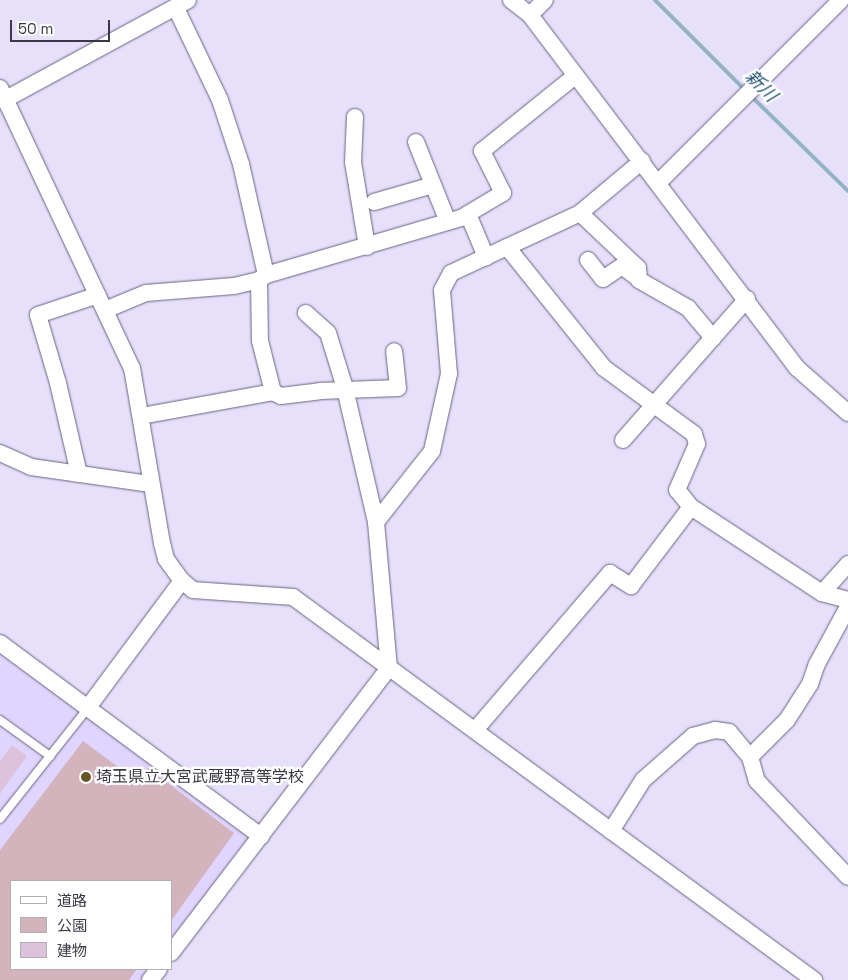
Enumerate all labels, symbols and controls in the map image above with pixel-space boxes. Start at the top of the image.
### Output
scale bar [12,10,112,42]
text: 50 m [18,19,53,38]
water label: 新川 [741,66,781,106]
place label: 埼玉県立大宮武蔵野高等学校 [96,767,304,787]
marker: 埼玉県立大宮武蔵野高等学校 [80,771,92,783]
legend [10,880,172,970]
text: 道路 [57,891,87,910]
text: 公園 [57,916,87,935]
text: 建物 [57,941,87,960]

